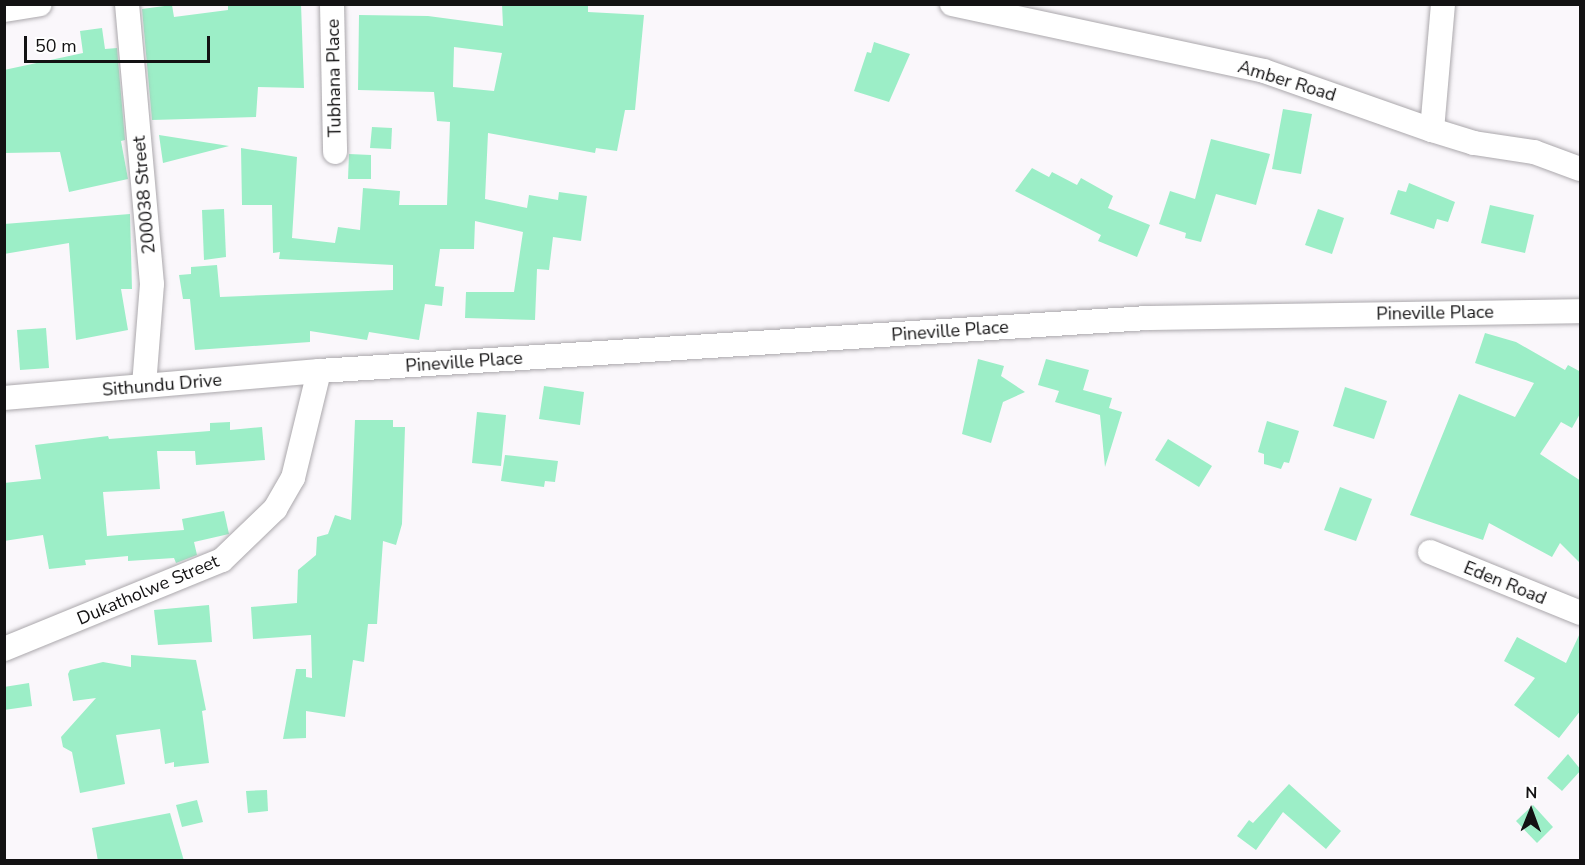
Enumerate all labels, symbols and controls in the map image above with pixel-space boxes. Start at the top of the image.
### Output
street label: Tubhana Place [322,19,346,137]
scale bar [27,24,213,62]
text: 50 m [35,34,77,58]
street label: Amber Road [1235,56,1339,106]
street label: 200038 Street [128,135,160,255]
street label: Pineville Place [1376,301,1494,325]
street label: Pineville Place [891,316,1009,346]
street label: Pineville Place [405,347,523,377]
street label: Sithundu Drive [101,369,223,401]
street label: Dukatholwe Street [74,550,222,630]
street label: Eden Road [1461,557,1549,609]
north arrow [1501,781,1561,841]
text: N [1525,782,1537,804]

